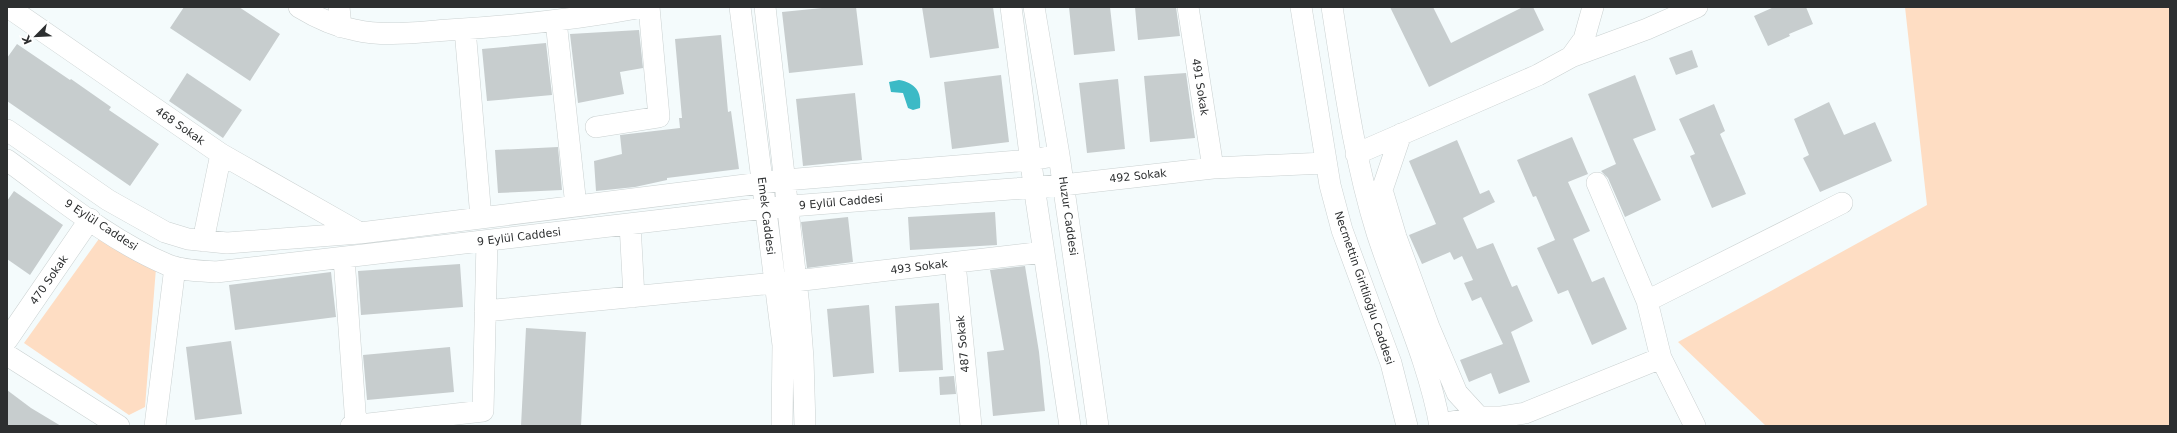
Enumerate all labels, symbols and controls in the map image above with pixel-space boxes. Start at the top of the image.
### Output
north arrow [16,16,56,56]
text: K [19,33,35,46]
street label: 491 Sokak [1189,58,1211,117]
street label: 468 Sokak [153,104,208,148]
street label: 492 Sokak [1109,166,1168,185]
street label: Emek Caddesi [755,176,777,256]
street label: Huzur Caddesi [1056,176,1080,256]
street label: 9 Eylül Caddesi [798,192,884,212]
street label: 9 Eylül Caddesi [62,197,140,253]
street label: Necmettin Giritlioğlu Caddesi [1332,210,1396,366]
street label: 9 Eylül Caddesi [476,225,562,249]
street label: 470 Sokak [27,252,71,307]
street label: 493 Sokak [890,257,949,277]
street label: 487 Sokak [954,314,972,373]

